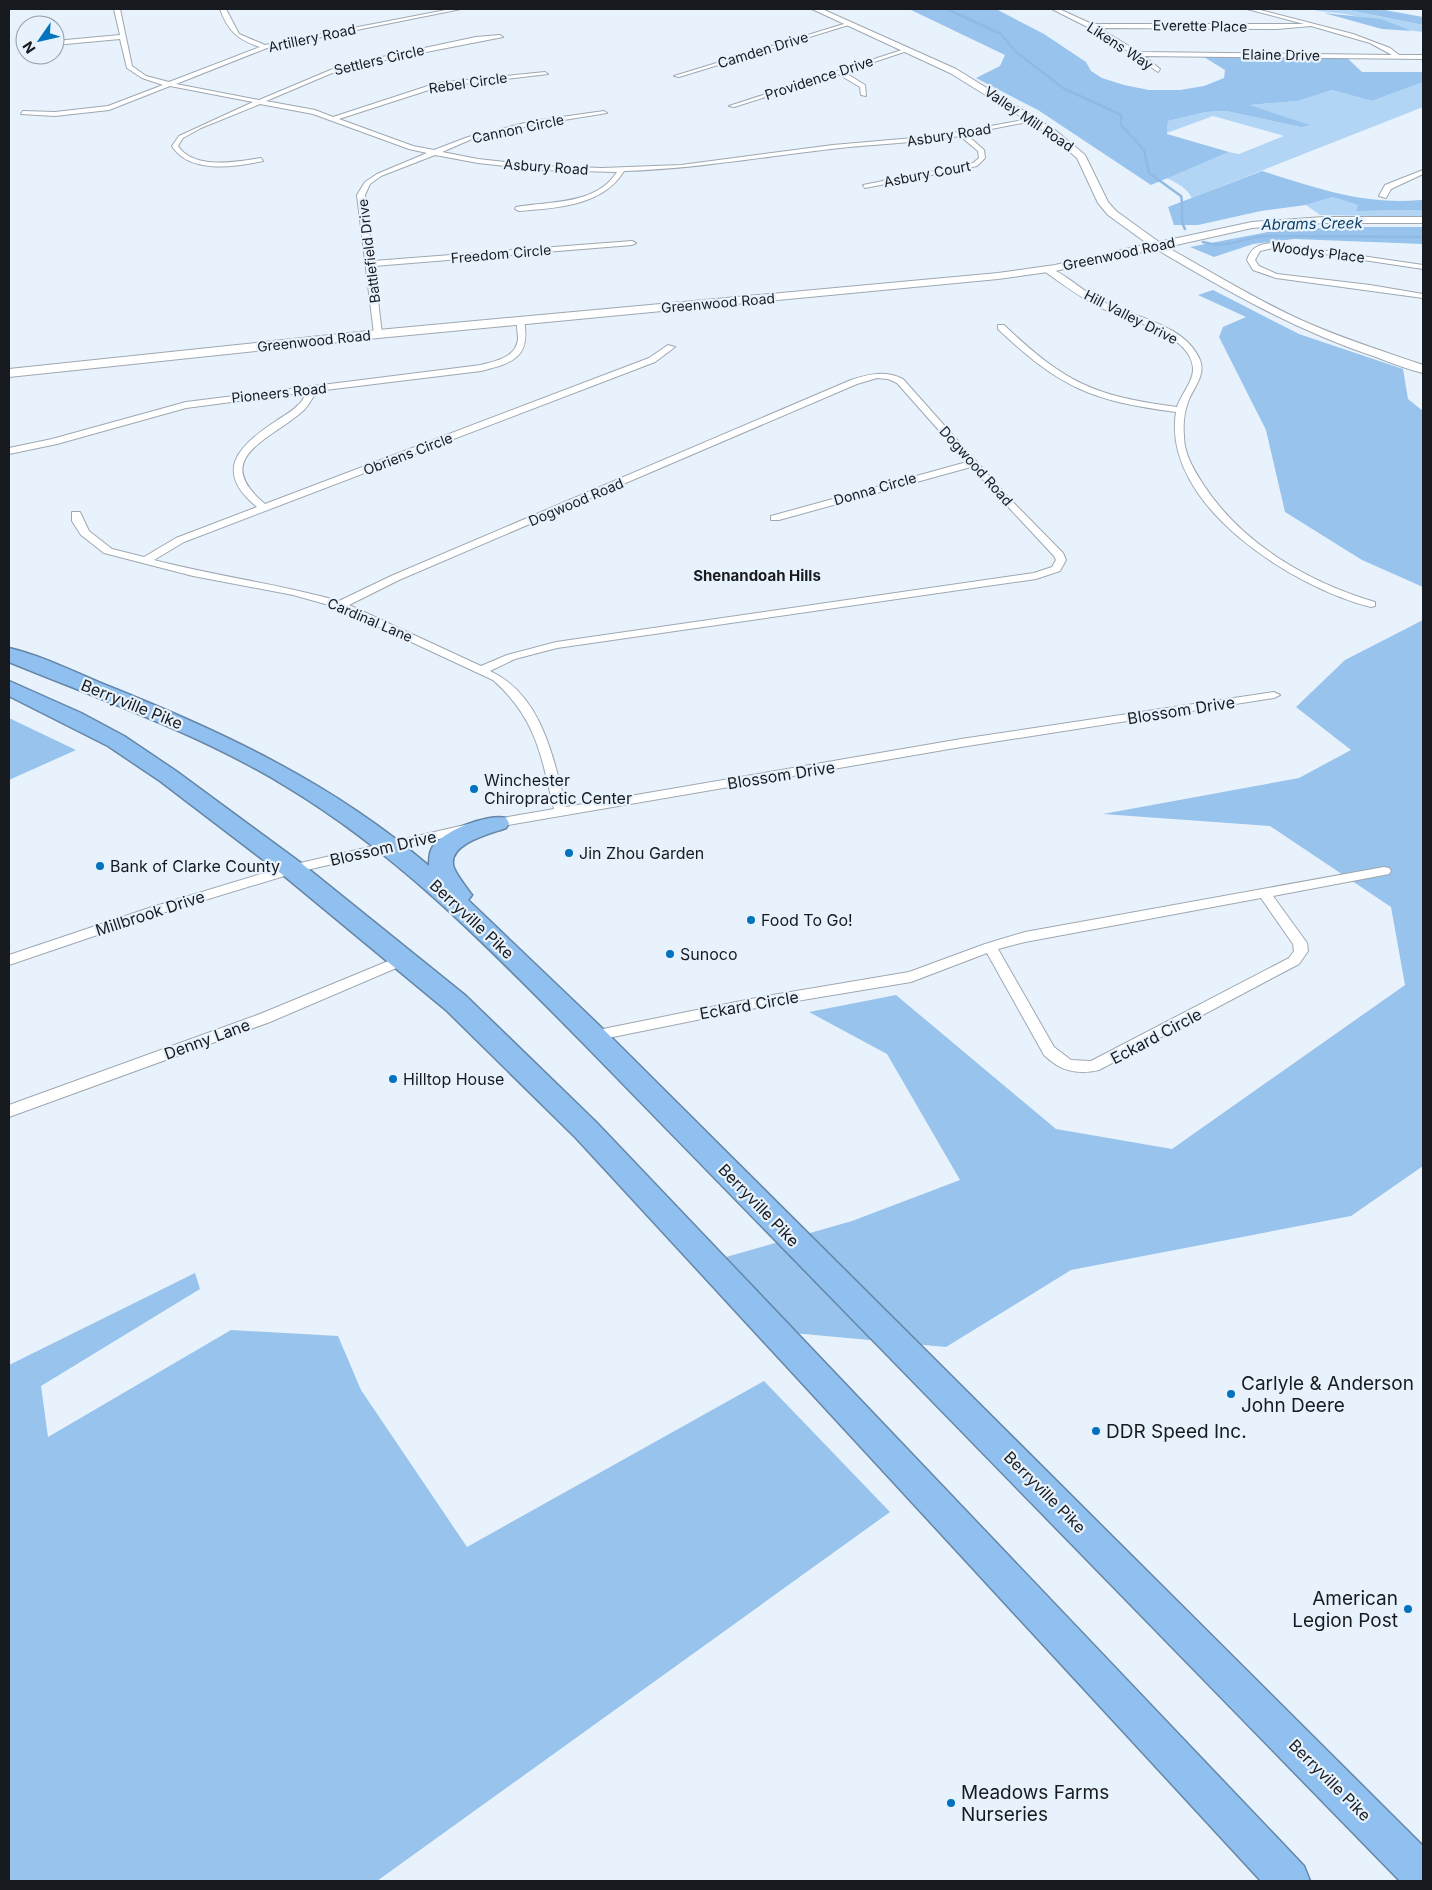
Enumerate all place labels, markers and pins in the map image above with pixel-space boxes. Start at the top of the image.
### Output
place label: Winchester Chiropractic Center [484,770,632,808]
marker: Winchester Chiropractic Center [468,783,480,795]
place label: Jin Zhou Garden [579,843,704,863]
marker: Jin Zhou Garden [563,847,575,859]
place label: Bank of Clarke County [110,856,280,876]
marker: Bank of Clarke County [94,860,106,872]
place label: Food To Go! [761,910,853,930]
marker: Food To Go! [745,914,757,926]
place label: Sunoco [680,944,738,964]
marker: Sunoco [664,948,676,960]
place label: Hilltop House [403,1069,504,1089]
marker: Hilltop House [387,1073,399,1085]
place label: Carlyle & Anderson John Deere [1241,1372,1414,1417]
marker: Carlyle & Anderson John Deere [1225,1388,1237,1400]
place label: DDR Speed Inc. [1106,1420,1247,1443]
marker: DDR Speed Inc. [1090,1425,1102,1437]
place label: American Legion Post [1292,1587,1398,1632]
marker: American Legion Post [1402,1603,1414,1615]
place label: Meadows Farms Nurseries [961,1781,1109,1826]
marker: Meadows Farms Nurseries [945,1797,957,1809]

